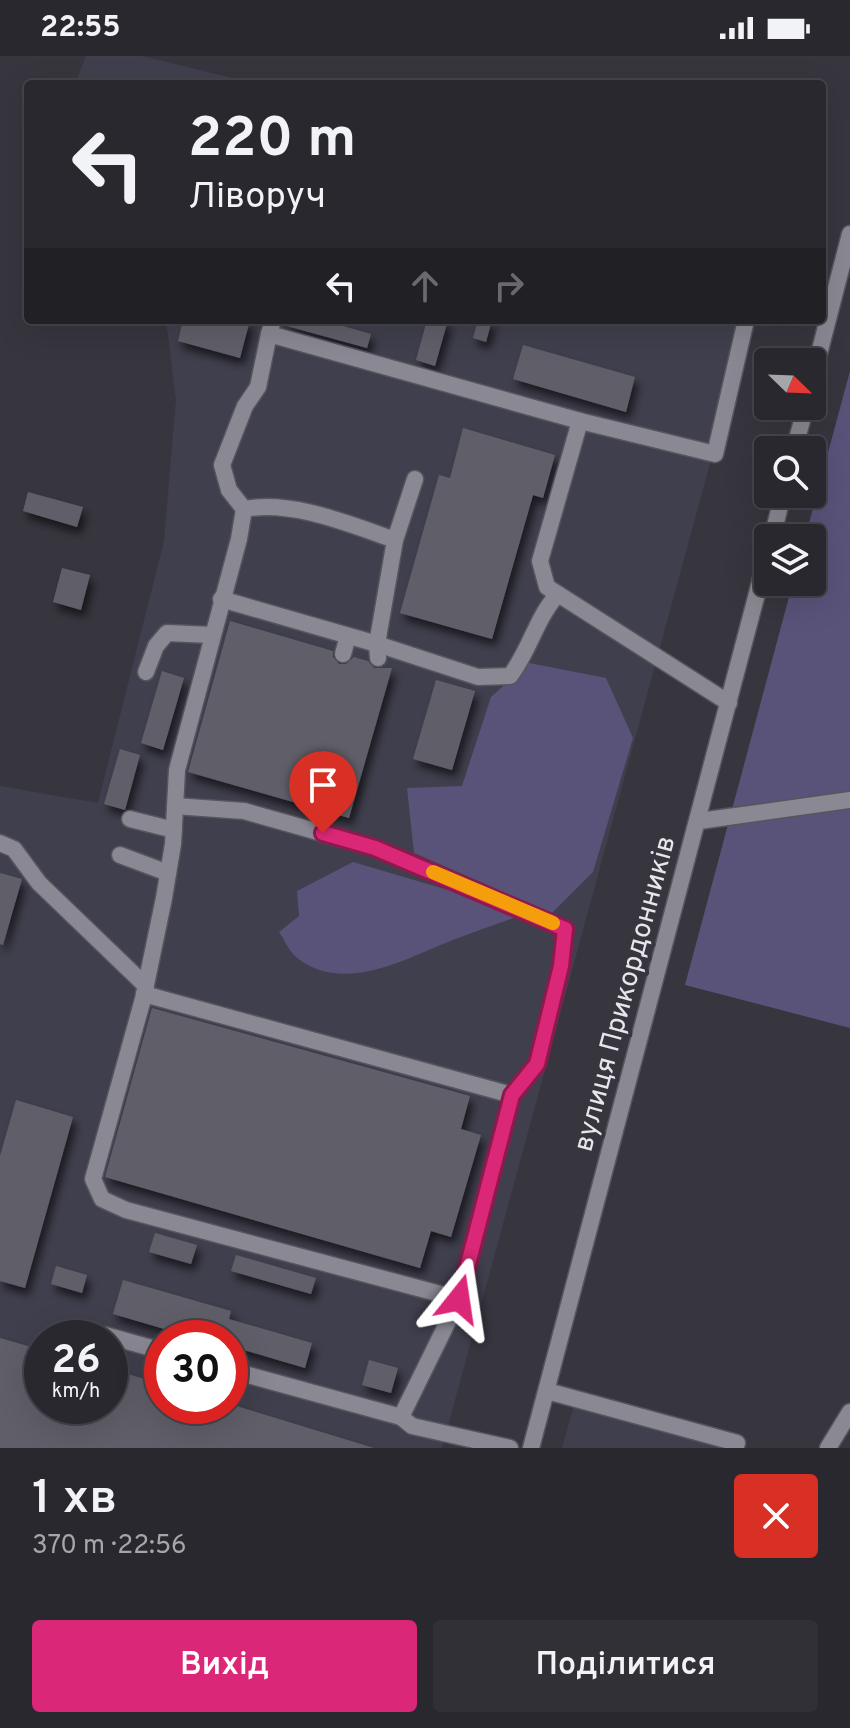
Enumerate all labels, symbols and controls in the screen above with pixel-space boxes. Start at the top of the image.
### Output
text: 22:55 [40,10,121,47]
text: 220 m [188,106,356,176]
icon: left [56,112,160,216]
text: Ліворуч [188,175,326,221]
icon: left [319,264,363,308]
icon: ahead [403,264,447,308]
icon: right [487,264,531,308]
north arrow [754,348,826,420]
map controls [754,348,826,596]
button: search [754,436,826,508]
button: layers [754,524,826,596]
pin [289,751,357,833]
icon: arrive [301,763,345,807]
street label: вулиця Прикордонників [567,832,685,1156]
position arrow [417,1257,501,1341]
speed limit sign: 30 [144,1320,248,1424]
text: 26 [51,1337,101,1387]
text: km/h [52,1379,100,1405]
text: 1 хв [32,1470,117,1530]
button: close [734,1474,818,1558]
text: 370 m · 22:56 [32,1530,187,1563]
button: Вихід [32,1620,417,1712]
button: Поділитися [433,1620,818,1712]

